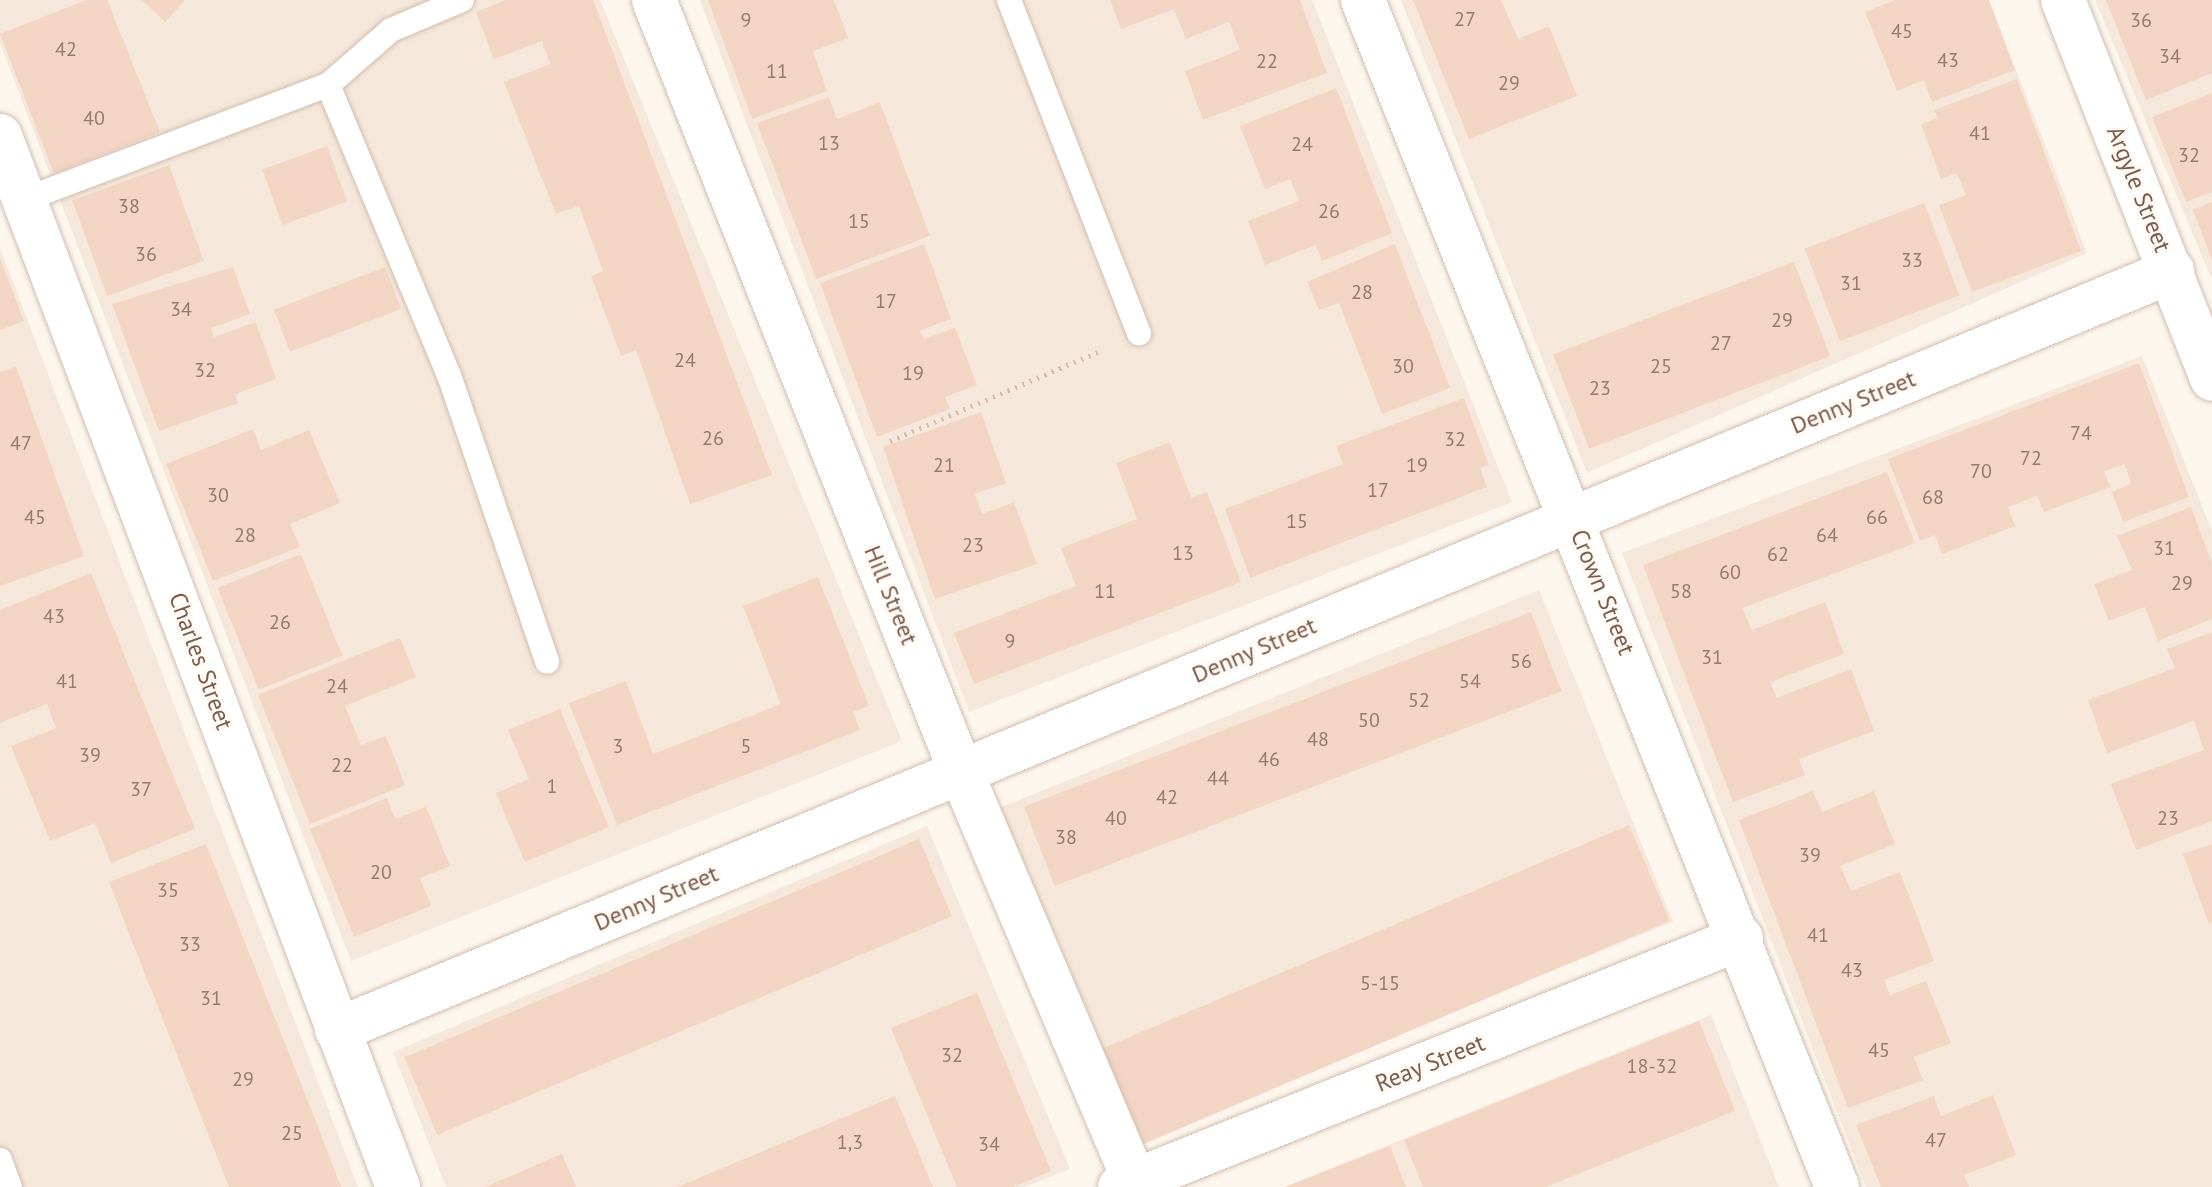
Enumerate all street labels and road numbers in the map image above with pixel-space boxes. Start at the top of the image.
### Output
street label: Argyle Street [2101,122,2177,256]
street label: Denny Street [1786,364,1920,440]
street label: Crown Street [1565,525,1641,659]
street label: Hill Street [858,541,924,649]
street label: Charles Street [163,588,239,734]
street label: Denny Street [1187,611,1321,689]
street label: Denny Street [589,859,723,937]
street label: Reay Street [1371,1028,1489,1098]

